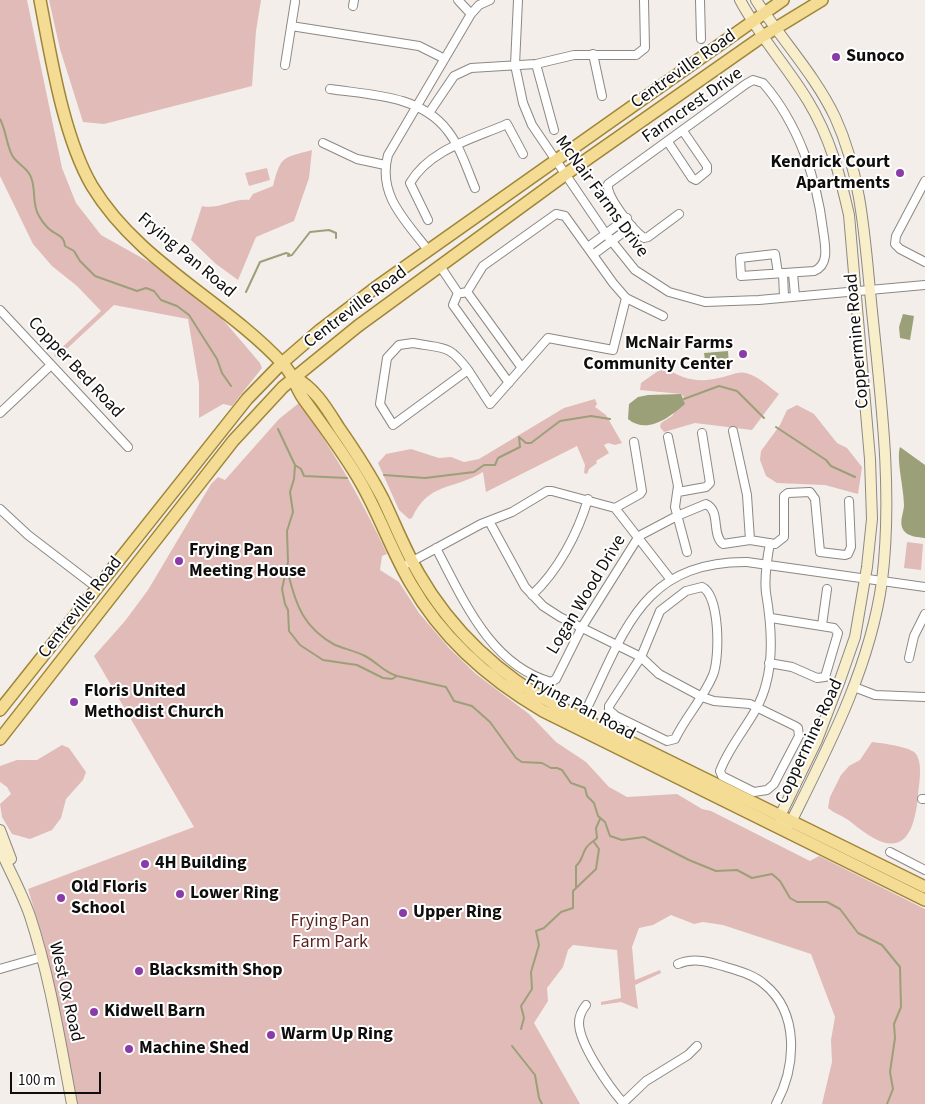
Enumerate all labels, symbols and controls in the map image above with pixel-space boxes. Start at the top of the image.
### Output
street label: Centreville Road [627,26,741,114]
place label: Sunoco [846,46,904,68]
marker: Sunoco [830,51,842,63]
street label: Farmcrest Drive [639,63,747,149]
street label: McNair Farms Drive [550,132,652,262]
place label: Kendrick Court Apartments [771,152,890,194]
marker: Kendrick Court Apartments [894,167,906,179]
street label: Frying Pan Road [133,209,239,303]
street label: Centreville Road [300,262,412,354]
street label: Coppermine Road [841,273,875,409]
street label: Copper Bed Road [23,313,127,423]
place label: McNair Farms Community Center [583,333,733,376]
marker: McNair Farms Community Center [737,348,749,360]
street label: Logan Wood Drive [543,531,631,659]
place label: Frying Pan Meeting House [189,540,306,582]
street label: Centreville Road [35,553,127,663]
marker: Frying Pan Meeting House [173,555,185,567]
street label: Frying Pan Road [521,670,639,746]
street label: Coppermine Road [772,676,848,808]
place label: Floris United Methodist Church [84,681,224,724]
marker: Floris United Methodist Church [68,696,80,708]
place label: 4H Building [155,853,247,875]
marker: 4H Building [139,858,151,870]
place label: Old Floris School [71,877,147,920]
place label: Lower Ring [190,883,279,905]
marker: Lower Ring [174,888,186,900]
marker: Old Floris School [55,892,67,904]
place label: Upper Ring [413,902,502,924]
marker: Upper Ring [397,907,409,919]
park label: Frying Pan Farm Park [291,911,369,954]
street label: West Ox Road [43,940,87,1044]
place label: Blacksmith Shop [149,960,283,982]
marker: Blacksmith Shop [133,965,145,977]
place label: Kidwell Barn [104,1001,205,1023]
marker: Kidwell Barn [88,1006,100,1018]
place label: Warm Up Ring [281,1024,393,1046]
marker: Warm Up Ring [265,1029,277,1041]
place label: Machine Shed [139,1038,249,1060]
marker: Machine Shed [123,1043,135,1055]
scale bar [12,1062,104,1094]
text: 100 m [18,1070,56,1091]

